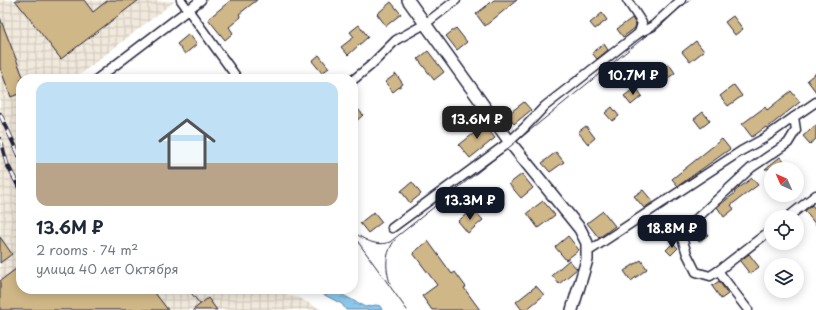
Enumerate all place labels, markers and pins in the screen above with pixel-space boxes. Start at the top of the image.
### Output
pin: 10.7M ₽ [596,62,670,96]
pin: 13.6M ₽ [440,106,514,140]
pin: 13.3M ₽ [433,187,507,221]
pin: 18.8M ₽ [635,215,709,249]

